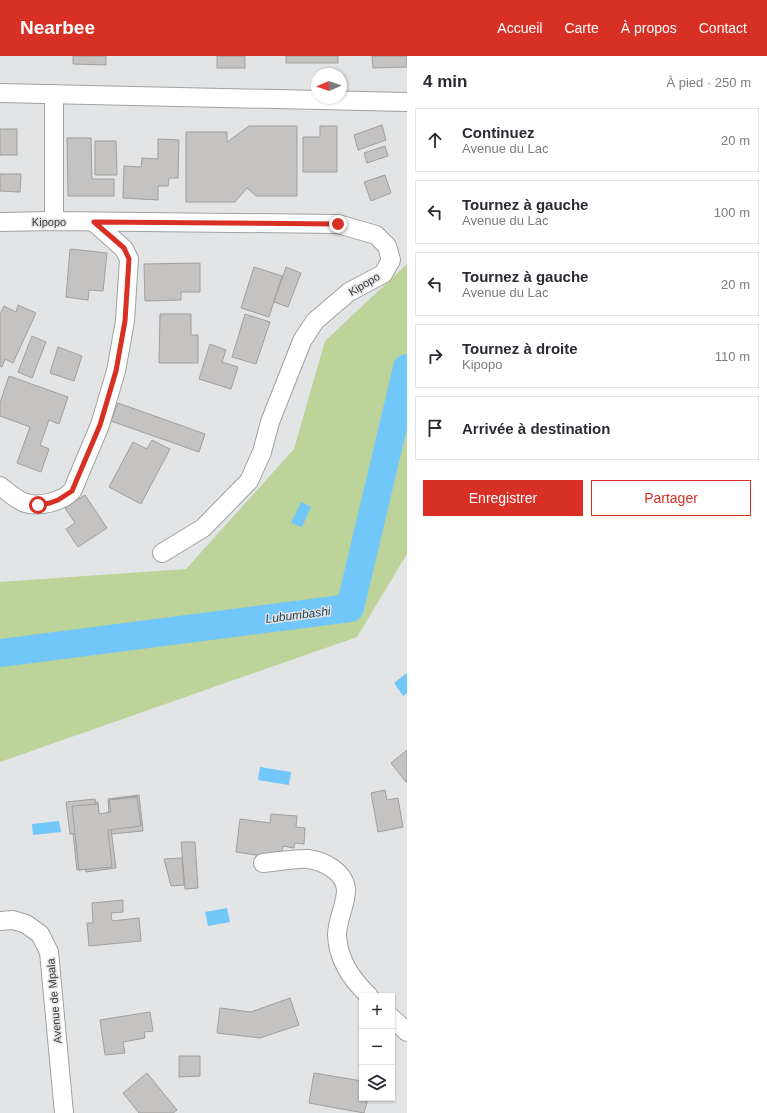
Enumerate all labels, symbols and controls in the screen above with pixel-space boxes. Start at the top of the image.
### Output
text: Nearbee [20,17,95,38]
text: Accueil [497,20,542,36]
text: Carte [564,20,599,36]
text: À propos [621,20,677,36]
text: Contact [699,20,747,36]
north arrow [311,68,347,104]
text: 4 min [423,72,467,91]
text: À pied · 250 m [666,75,751,90]
text: Continuez [462,124,535,141]
icon: ahead [424,129,446,151]
text: 20 m [721,133,750,148]
text: Avenue du Lac [462,141,549,156]
text: Tournez à gauche [462,196,588,213]
icon: left [424,201,446,223]
text: 100 m [714,205,750,220]
text: Avenue du Lac [462,213,549,228]
route end [329,215,347,233]
street label: Kipopo [32,216,66,228]
text: Tournez à gauche [462,268,588,285]
street label: Kipopo [346,270,382,298]
icon: left [424,273,446,295]
text: 20 m [721,277,750,292]
text: Avenue du Lac [462,285,549,300]
text: Tournez à droite [462,340,578,357]
icon: right [424,345,446,367]
text: 110 m [715,349,750,364]
text: Kipopo [462,357,502,372]
icon: arrive [424,417,446,439]
text: Arrivée à destination [462,420,610,437]
button: Enregistrer [423,480,583,516]
button: Partager [591,480,751,516]
route start [29,496,47,514]
water label: Lubumbashi [265,604,332,626]
street label: Avenue de Mpala [44,957,64,1044]
map controls [359,993,395,1101]
button: + [359,993,395,1029]
button: − [359,1029,395,1065]
button: layers [359,1065,395,1101]

